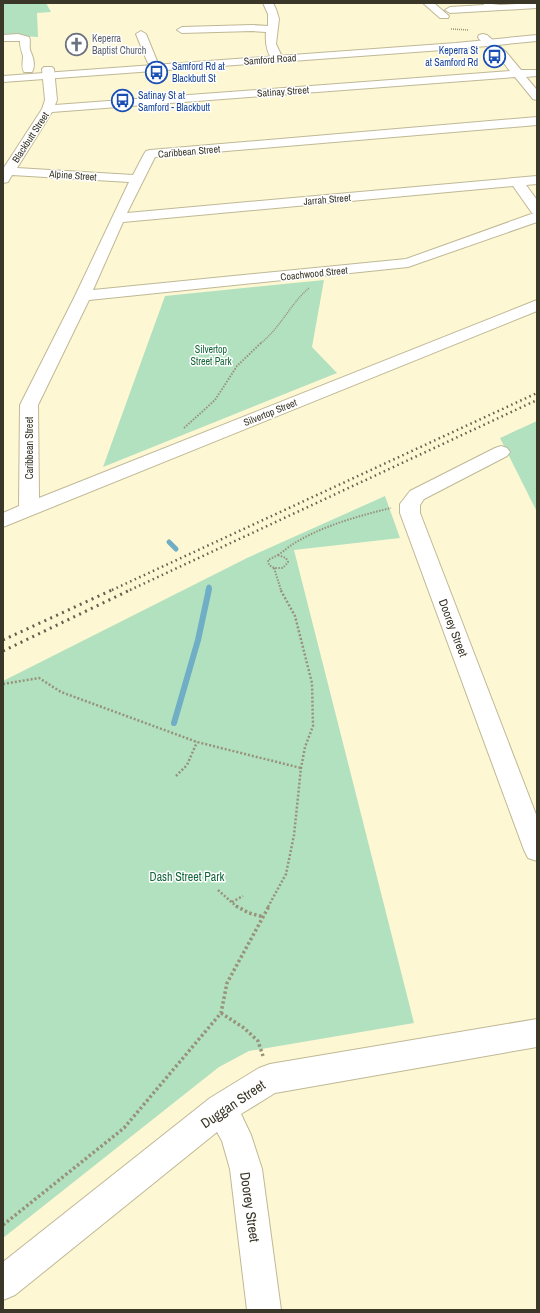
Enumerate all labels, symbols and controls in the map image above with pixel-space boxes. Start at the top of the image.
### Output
church icon: Keperra Baptist Church [63,31,89,57]
place label: Keperra Baptist Church [92,32,146,57]
bus stop icon: Keperra St at Samford Rd [481,43,507,69]
place label: Keperra St at Samford Rd [425,44,479,69]
street label: Samford Road [243,51,297,68]
bus stop icon: Samford Rd at Blackbutt St [143,59,169,85]
place label: Samford Rd at Blackbutt St [172,60,226,85]
street label: Satinay Street [257,83,310,100]
bus stop icon: Satinay St at Samford - Blackbutt [109,88,135,114]
place label: Satinay St at Samford - Blackbutt [138,89,211,114]
street label: Blackbutt Street [9,109,52,165]
street label: Caribbean Street [157,142,221,161]
street label: Alpine Street [48,167,98,184]
street label: Jarrah Street [303,191,352,208]
street label: Coachwood Street [280,263,349,283]
park label: Silvertop Street Park [190,343,232,368]
street label: Silvertop Street [242,396,299,429]
street label: Caribbean Street [23,416,36,479]
street label: Doorey Street [435,597,471,659]
park label: Dash Street Park [150,869,225,885]
street label: Duggan Street [197,1076,269,1132]
street label: Doorey Street [236,1171,264,1243]

